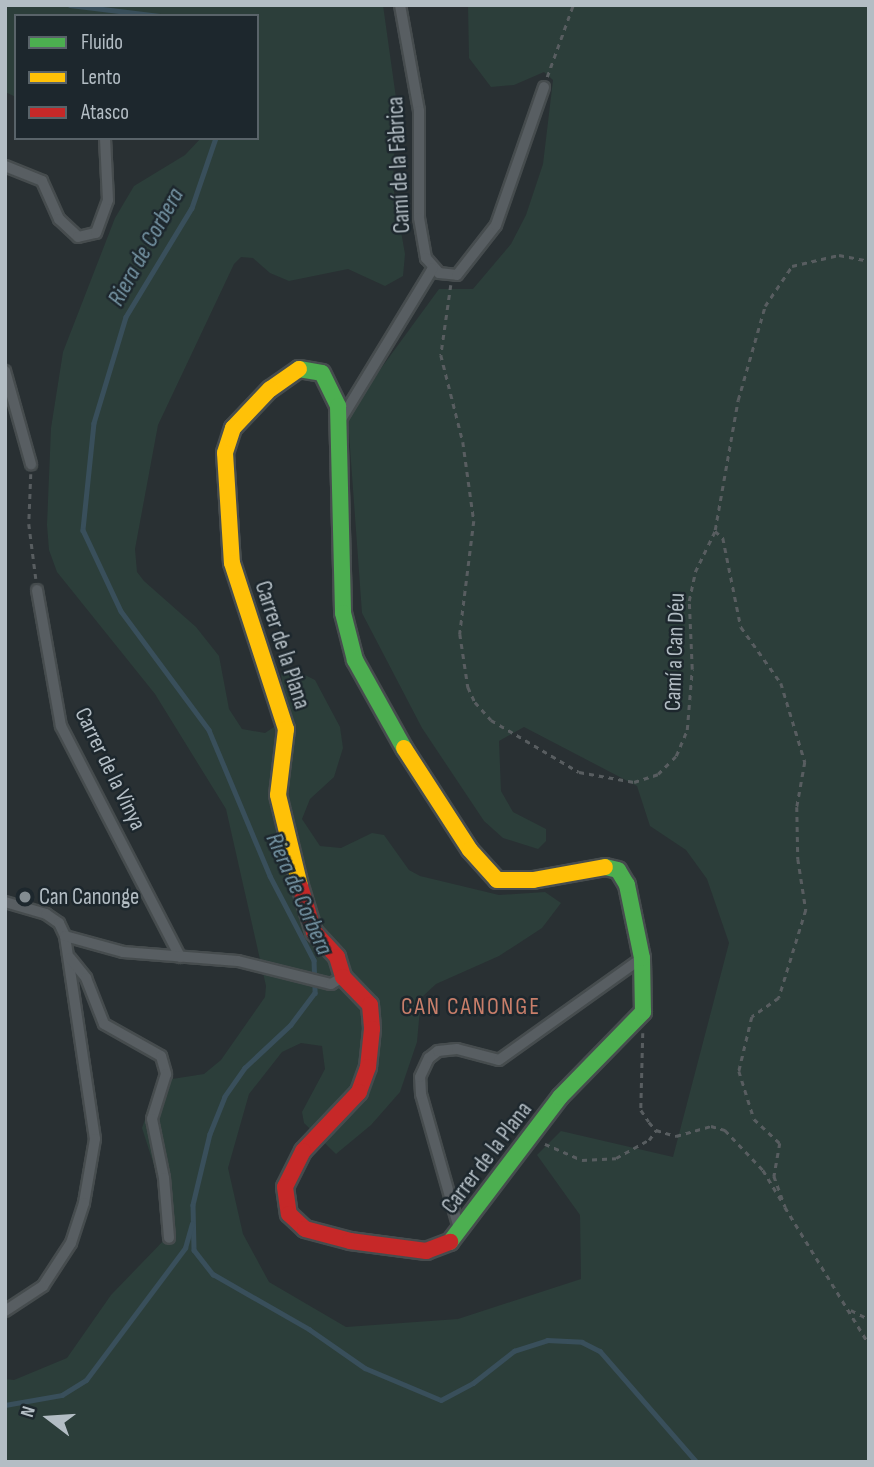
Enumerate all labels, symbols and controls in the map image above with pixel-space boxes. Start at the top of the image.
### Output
legend [14,14,259,140]
text: Fluido [81,30,123,55]
text: Lento [81,65,121,90]
street label: Camí de la Fàbrica [382,96,416,234]
text: Atasco [81,100,129,125]
water label: Riera de Corbera [102,183,190,311]
street label: Carrer de la Plana [248,578,316,712]
street label: Camí a Can Déu [659,592,691,712]
street label: Carrer de la Vinya [68,703,152,835]
water label: Riera de Corbera [259,829,339,959]
place label: Can Canonge [39,883,139,911]
marker: Can Canonge [17,889,33,905]
district label: CAN CANONGE [402,993,540,1021]
street label: Carrer de la Plana [436,1097,538,1219]
north arrow [14,1383,84,1453]
text: N [16,1403,41,1420]

